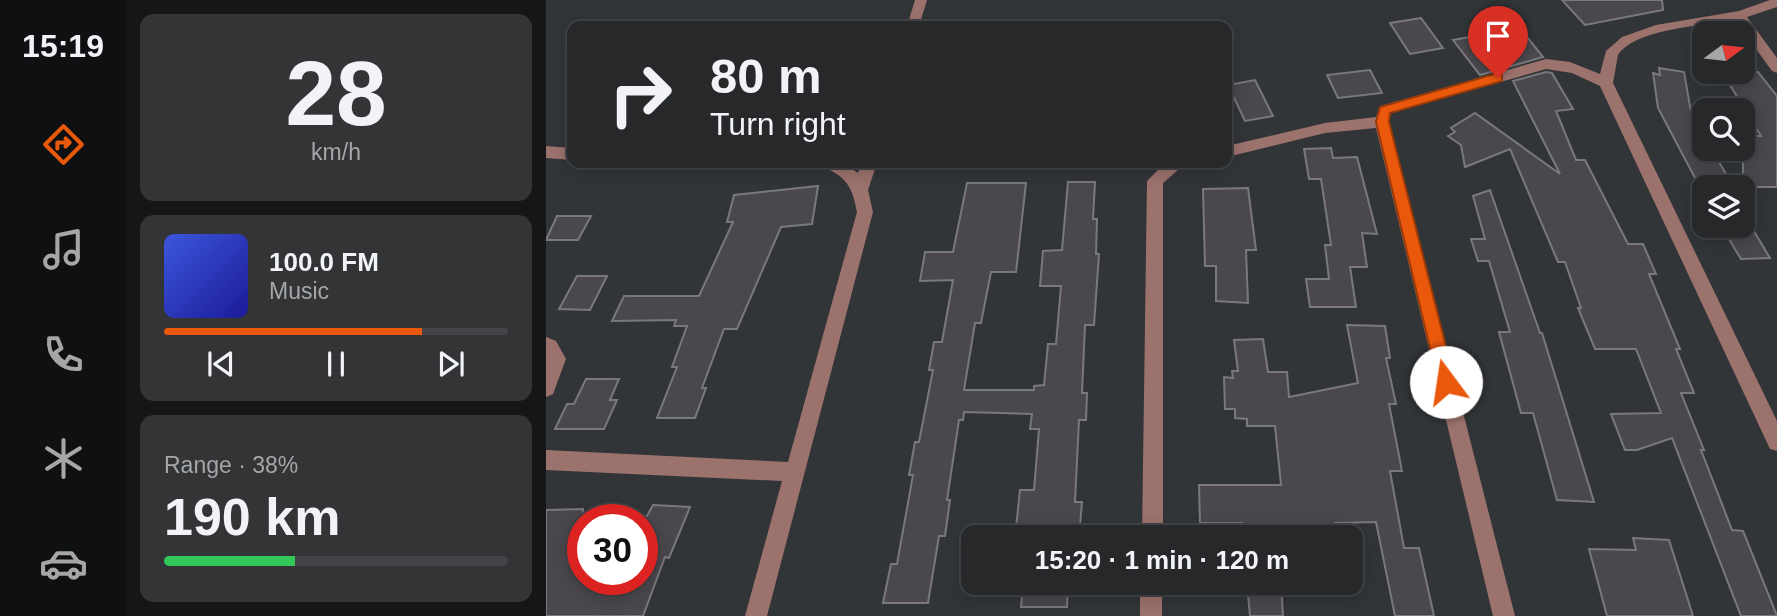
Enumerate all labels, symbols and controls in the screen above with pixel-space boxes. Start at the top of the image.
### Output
pin [1468,6,1528,78]
icon: arrive [1479,17,1517,55]
north arrow [1692,21,1755,84]
map controls [1692,21,1755,238]
text: 15:19 [22,28,104,64]
text: 28 [285,43,387,144]
icon: right [595,49,686,140]
text: 80 m [710,49,822,103]
button: search [1692,98,1755,161]
text: Turn right [710,106,846,142]
icon: directions [39,120,88,169]
text: km/h [311,139,361,165]
button: layers [1692,175,1755,238]
icon: music [39,225,88,274]
text: 100.0 FM [269,247,379,277]
text: Music [269,278,329,304]
icon: phone [39,330,88,379]
icon: previous [202,345,240,383]
icon: pause [317,345,355,383]
icon: next [432,345,470,383]
position arrow [1409,345,1483,419]
icon: climate [39,434,88,483]
text: Range · 38% [164,452,298,478]
text: 190 km [164,488,340,546]
speed limit sign: 30 [567,504,658,595]
icon: car [39,539,88,588]
text: 15:20 · 1 min · 120 m [1035,545,1289,575]

